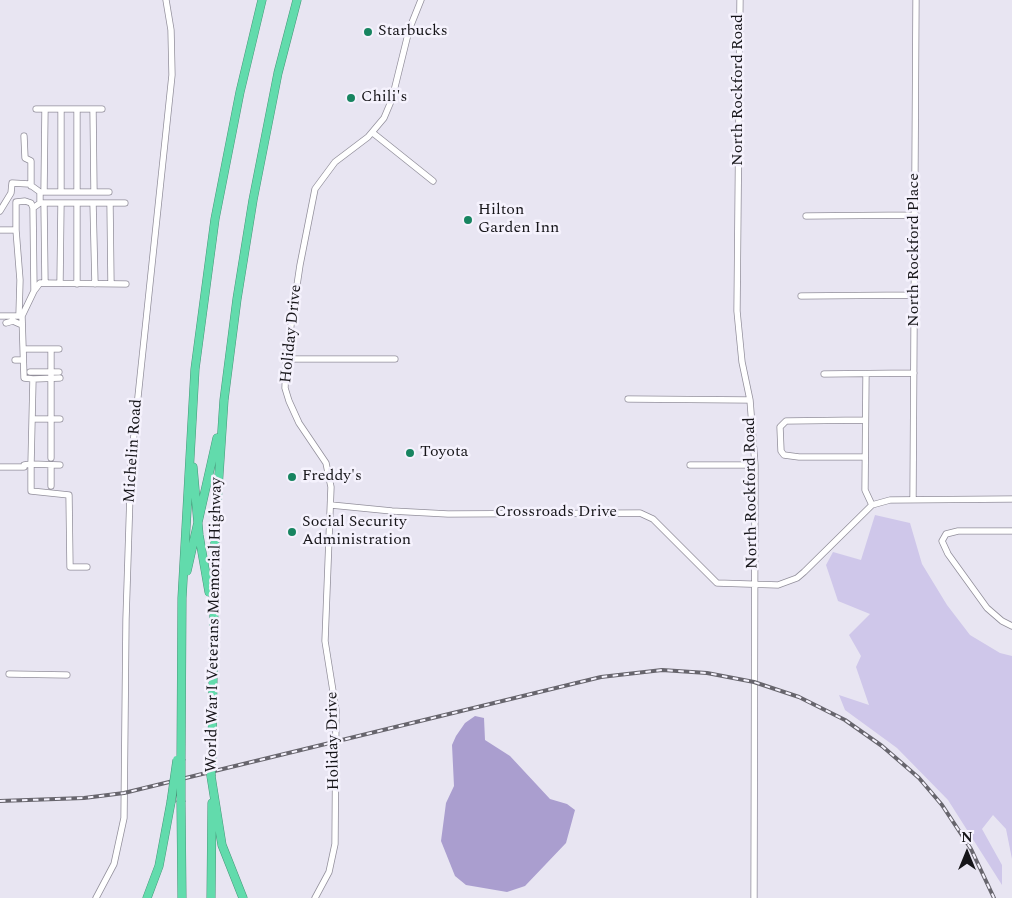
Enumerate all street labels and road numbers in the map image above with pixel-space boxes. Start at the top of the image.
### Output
street label: North Rockford Road [729,14,749,166]
street label: North Rockford Place [905,173,925,327]
street label: Holiday Drive [277,284,307,384]
street label: Michelin Road [121,398,147,504]
street label: North Rockford Road [741,417,763,569]
street label: World War I Veterans Memorial Highway [203,477,227,773]
street label: Crossroads Drive [495,503,617,523]
street label: Holiday Drive [324,691,344,791]

